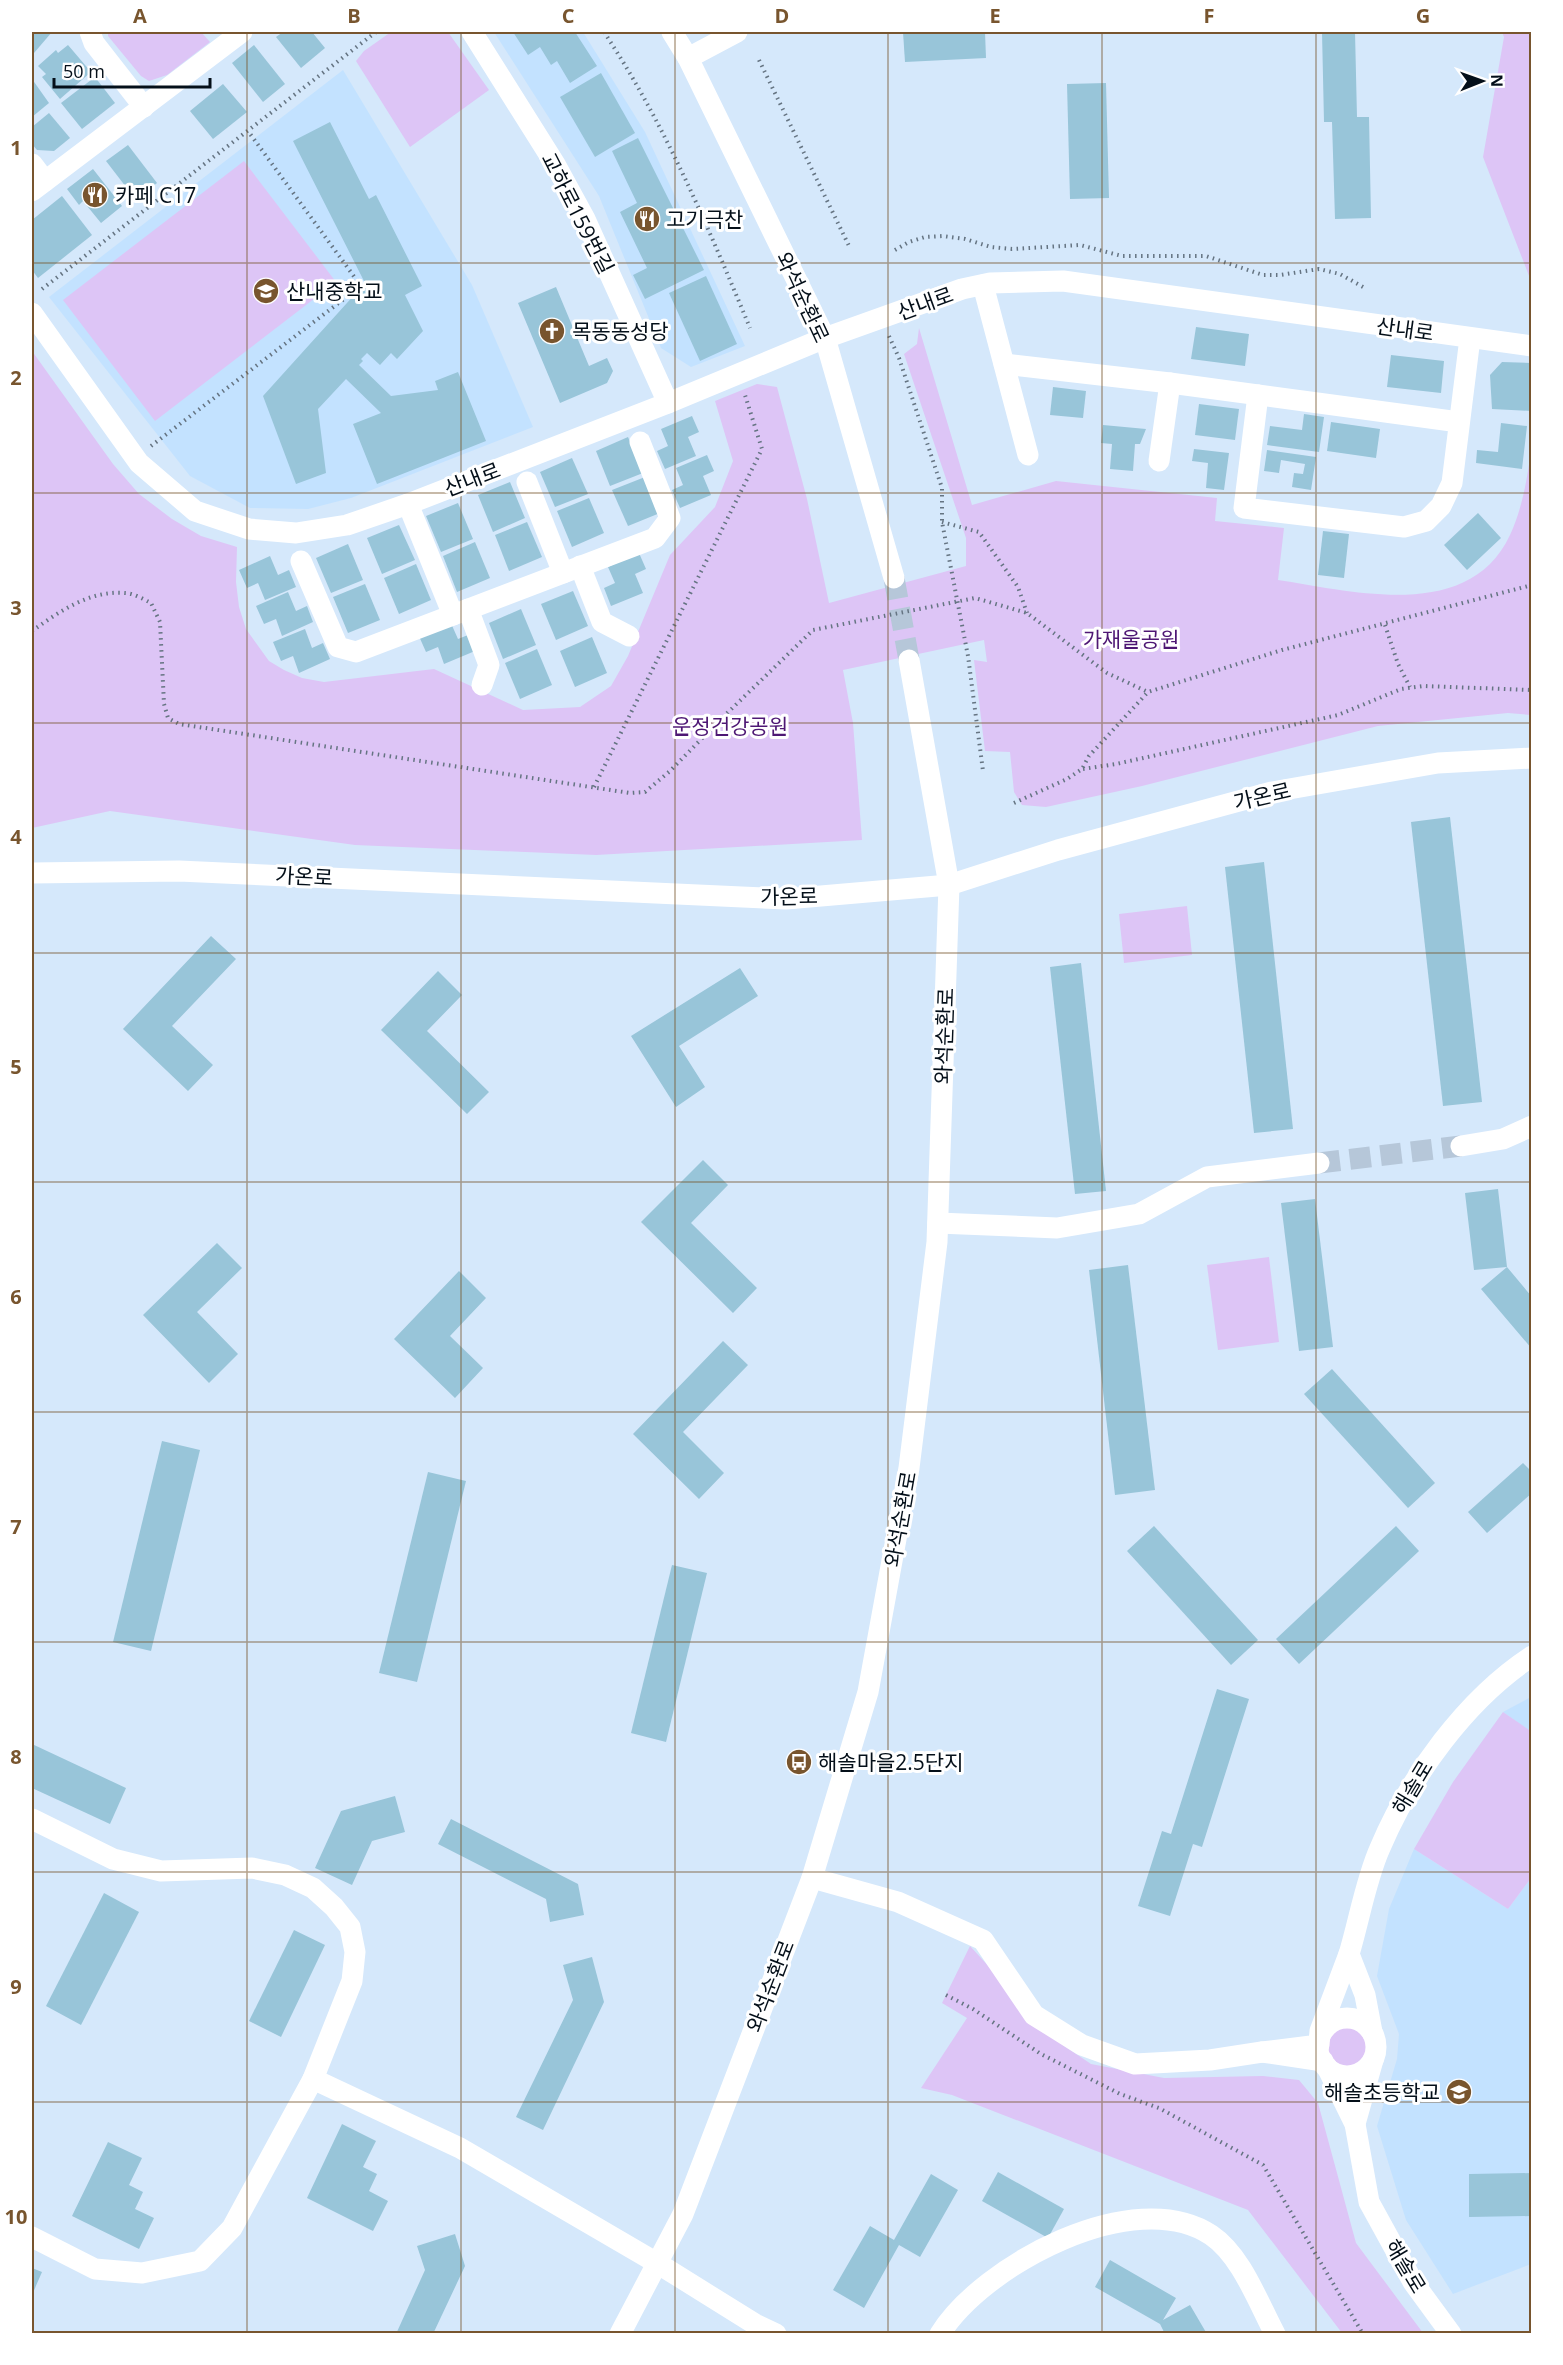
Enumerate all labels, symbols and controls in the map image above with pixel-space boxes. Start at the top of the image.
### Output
text: A [133,2,147,29]
text: B [347,2,361,29]
text: C [562,2,575,29]
text: D [775,2,789,29]
text: E [989,2,1001,29]
text: F [1204,2,1214,29]
text: G [1416,2,1430,29]
scale bar [54,51,210,89]
north arrow [1452,51,1512,111]
text: 50 m [63,59,105,83]
text: N [1486,74,1508,87]
text: 1 [10,134,22,161]
street label: 교하로159번길 [535,148,621,278]
restaurant icon: 카페 C17 [80,180,110,210]
place label: 카페 C17 [115,181,196,209]
restaurant icon: 고기극찬 [632,204,662,234]
place label: 고기극찬 [666,205,743,233]
street label: 와석순환로 [770,247,836,347]
school or university icon: 산내중학교 [251,276,281,306]
place label: 산내중학교 [286,277,383,305]
street label: 산내로 [893,280,957,326]
street label: 산내로 [1374,311,1436,347]
church icon: 목동동성당 [537,316,567,346]
place label: 목동동성당 [572,317,669,345]
text: 2 [10,364,22,391]
street label: 산내로 [440,456,504,502]
text: 3 [10,594,22,621]
park label: 가재울공원 [1083,625,1179,653]
park label: 운정건강공원 [672,712,788,740]
street label: 가온로 [1231,776,1293,816]
text: 4 [10,823,22,850]
street label: 가온로 [274,861,334,891]
street label: 가온로 [760,881,818,911]
street label: 와석순환로 [928,987,960,1085]
text: 5 [10,1053,22,1080]
text: 6 [10,1283,22,1310]
street label: 와석순환로 [878,1469,922,1569]
text: 7 [10,1513,22,1540]
text: 8 [10,1743,22,1770]
bus stop icon: 해솔마을2.5단지 [784,1747,814,1777]
place label: 해솔마을2.5단지 [818,1748,963,1776]
street label: 해솔로 [1385,1755,1439,1819]
street label: 와석순환로 [740,1936,800,2036]
text: 9 [10,1973,22,2000]
school or university icon: 해솔초등학교 [1444,2077,1474,2107]
place label: 해솔초등학교 [1324,2078,1440,2106]
text: 10 [5,2203,27,2230]
street label: 해솔로 [1379,2234,1433,2298]

